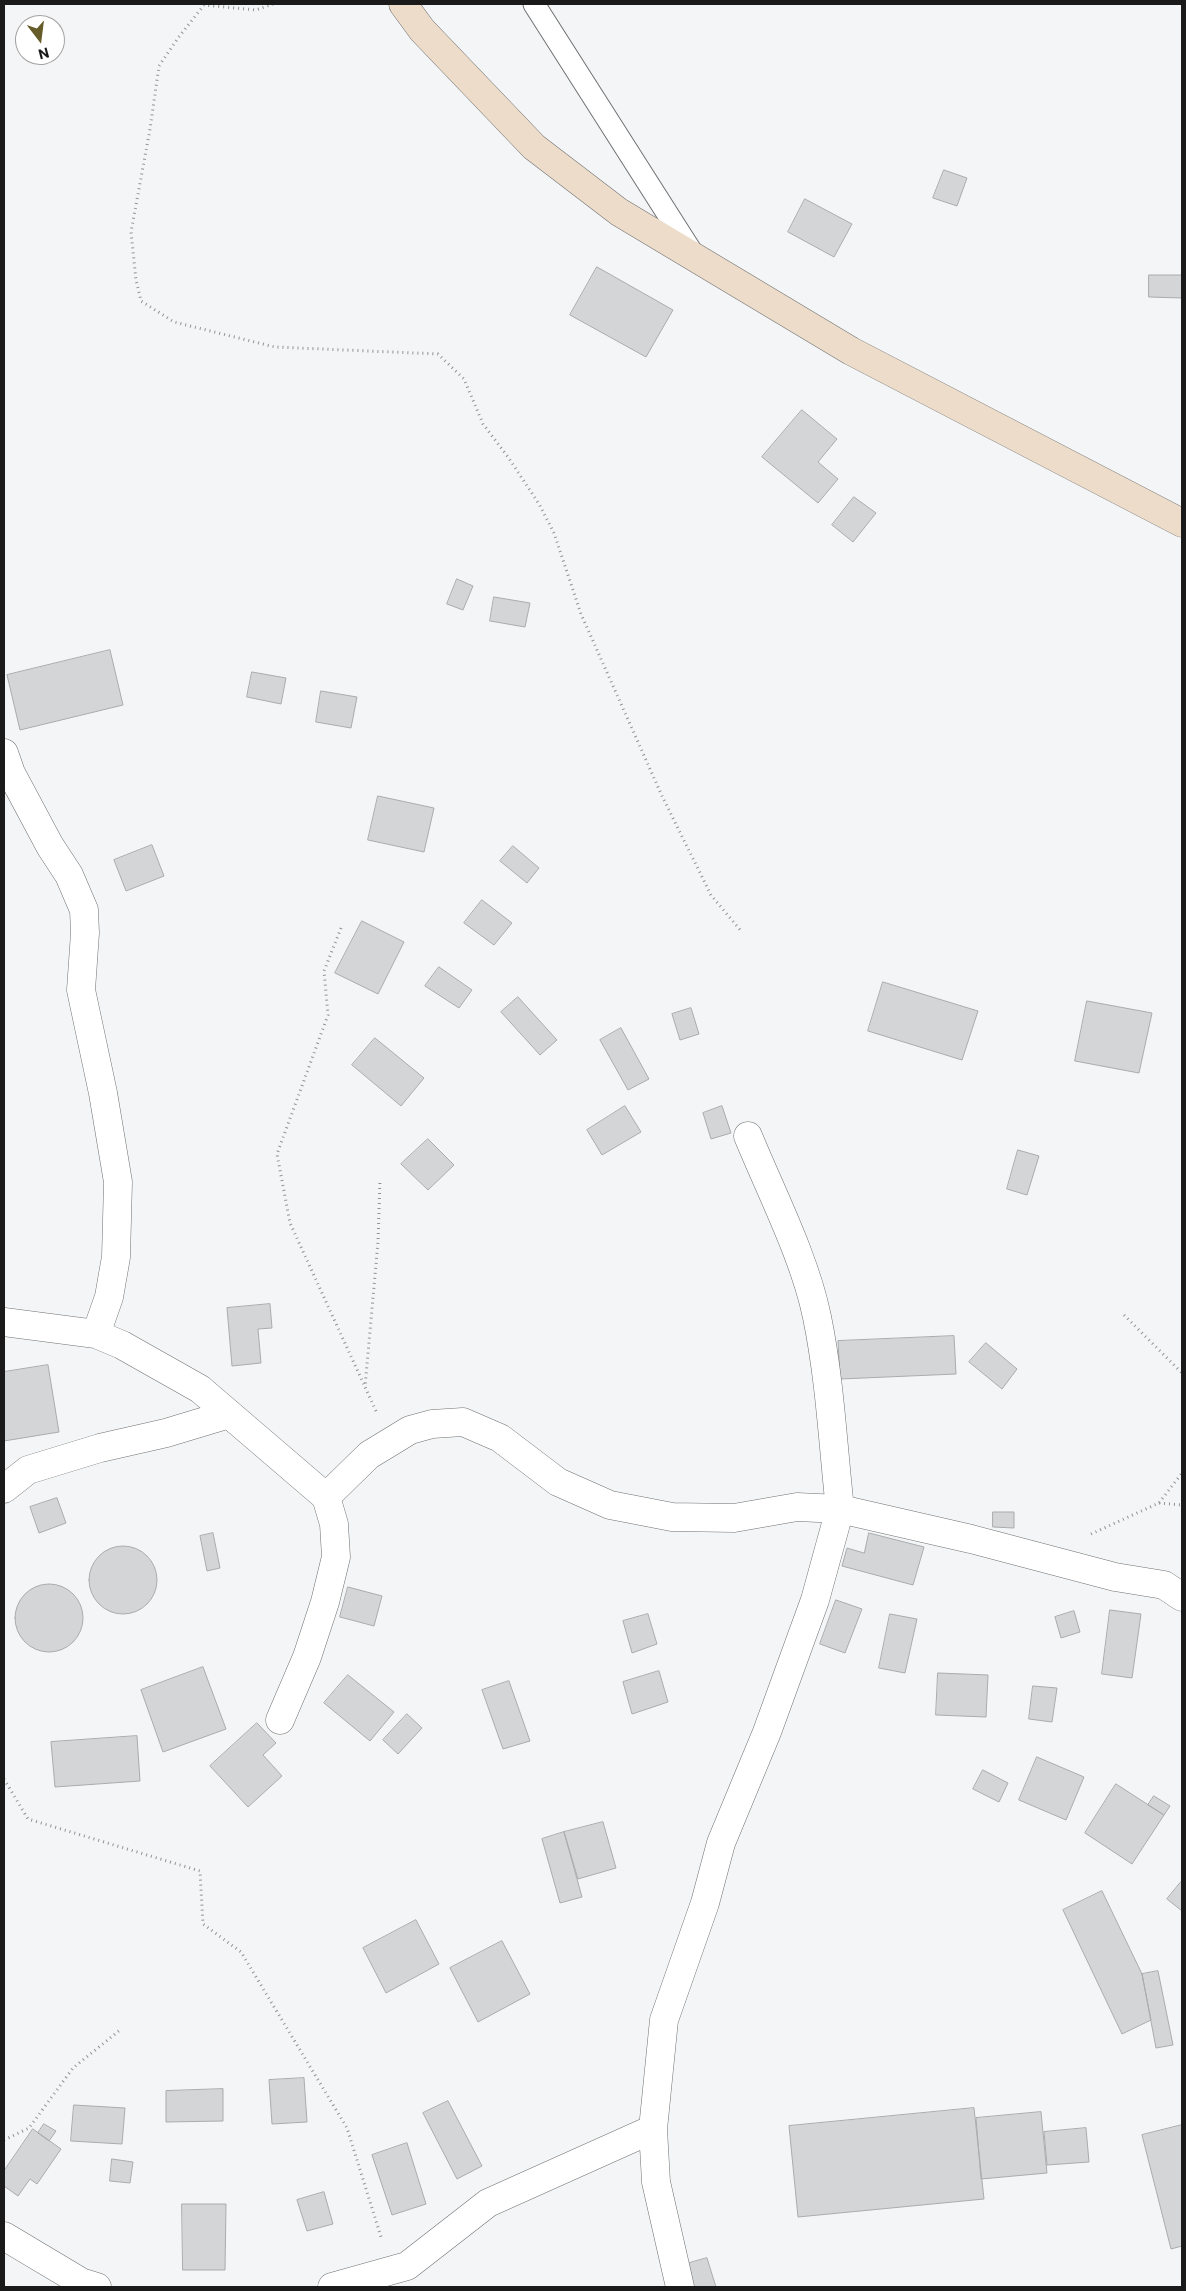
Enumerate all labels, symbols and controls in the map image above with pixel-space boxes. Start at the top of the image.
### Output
north arrow [15,15,65,65]
text: N [36,44,51,64]

